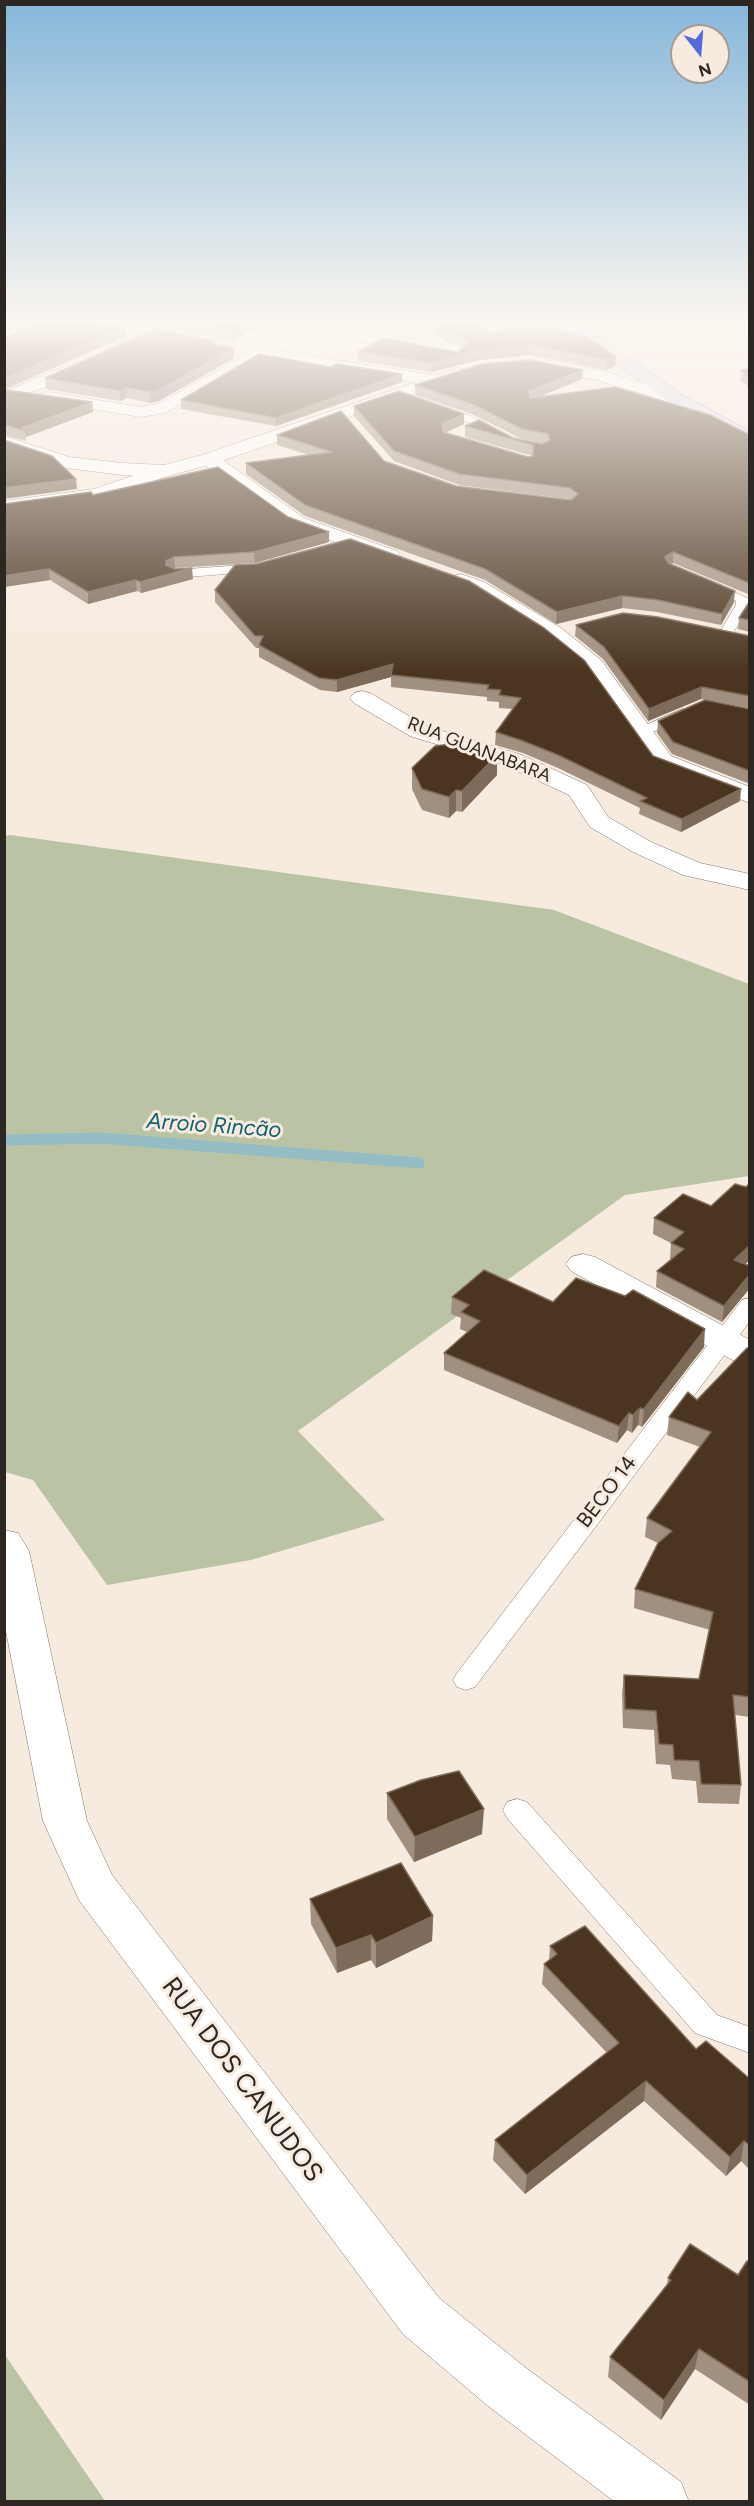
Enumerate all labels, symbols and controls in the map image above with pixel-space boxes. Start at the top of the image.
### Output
north arrow [670,24,730,84]
text: N [696,59,714,81]
street label: RUA GUANABARA [404,713,554,787]
water label: Arroio Rincão [146,1108,282,1144]
street label: BECO 14 [572,1451,642,1533]
street label: RUA DOS CANUDOS [155,1972,329,2188]

